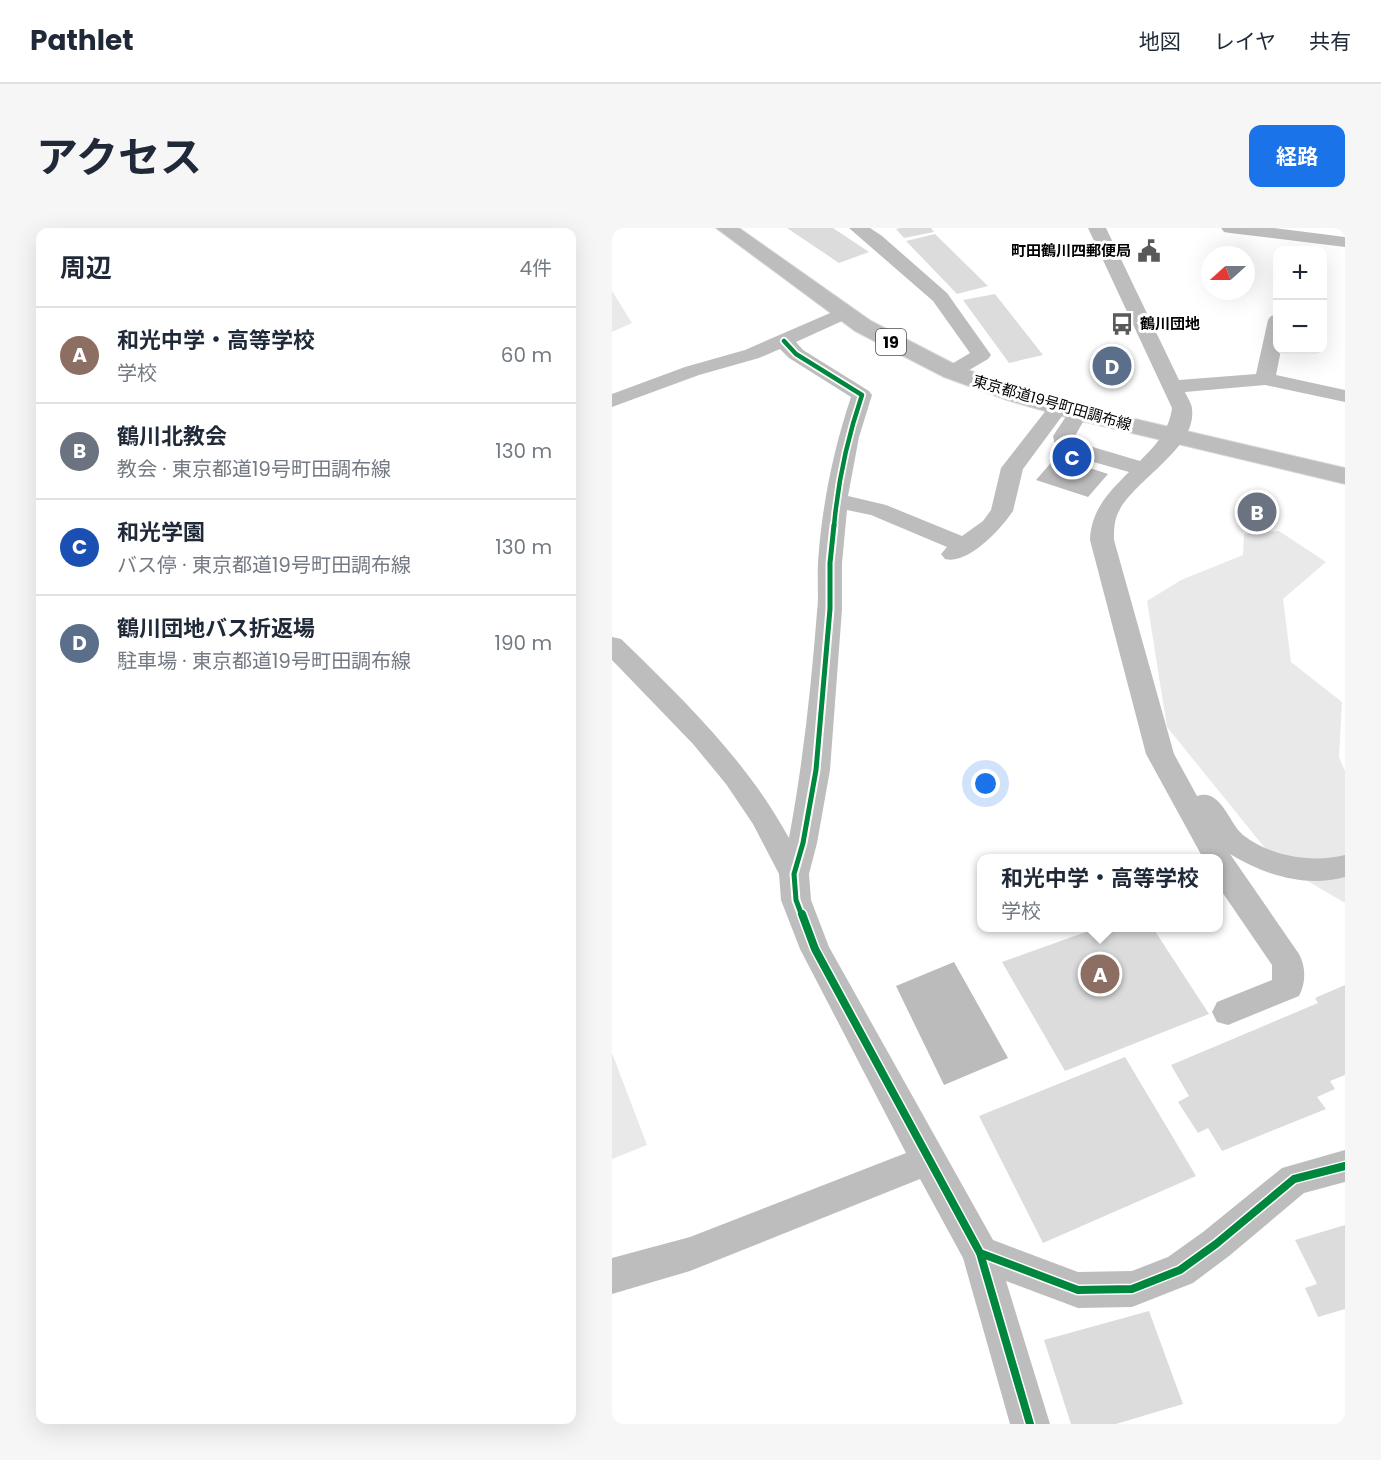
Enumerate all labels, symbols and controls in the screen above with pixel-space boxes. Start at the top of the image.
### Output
text: Pathlet [30,21,134,60]
text: 地図 [1139,27,1181,56]
text: レイヤ [1214,27,1276,56]
text: 共有 [1309,27,1351,56]
button: 経路 [1249,125,1345,187]
text: アクセス [36,128,202,187]
public building icon: 町田鶴川四郵便局 [1136,238,1162,264]
place label: 町田鶴川四郵便局 [1011,240,1131,261]
north arrow [1201,246,1255,300]
map controls [1273,246,1327,354]
button: + [1273,246,1327,300]
text: 周辺 [60,250,112,286]
text: 4件 [519,254,552,282]
button: − [1273,300,1327,354]
bus stop icon: 鶴川団地 [1109,311,1135,337]
place label: 鶴川団地 [1140,313,1200,334]
text: 和光中学・高等学校 [117,325,315,356]
road number: 19 [876,329,906,355]
text: A [72,341,87,369]
text: 60 m [501,341,552,369]
pin: D [1092,344,1132,388]
text: 学校 [117,359,157,387]
street label: 東京都道19号町田調布線 [970,370,1134,435]
text: 鶴川北教会 [117,421,227,452]
pin: C [1052,434,1092,480]
text: B [73,437,86,465]
text: 130 m [495,437,552,465]
text: 教会 · 東京都道19号町田調布線 [117,455,391,483]
pin: B [1238,490,1276,534]
text: 和光学園 [117,517,205,548]
text: C [72,533,87,561]
text: 130 m [495,533,552,561]
text: バス停 · 東京都道19号町田調布線 [117,551,411,579]
text: 鶴川団地バス折返場 [117,613,315,644]
text: D [72,629,87,657]
text: 190 m [495,629,552,657]
text: 駐車場 · 東京都道19号町田調布線 [117,647,411,675]
your location [971,769,1000,798]
popup [977,854,1223,932]
text: 和光中学・高等学校 [1001,863,1199,894]
text: 学校 [1001,897,1041,925]
pin: A [1080,952,1120,996]

